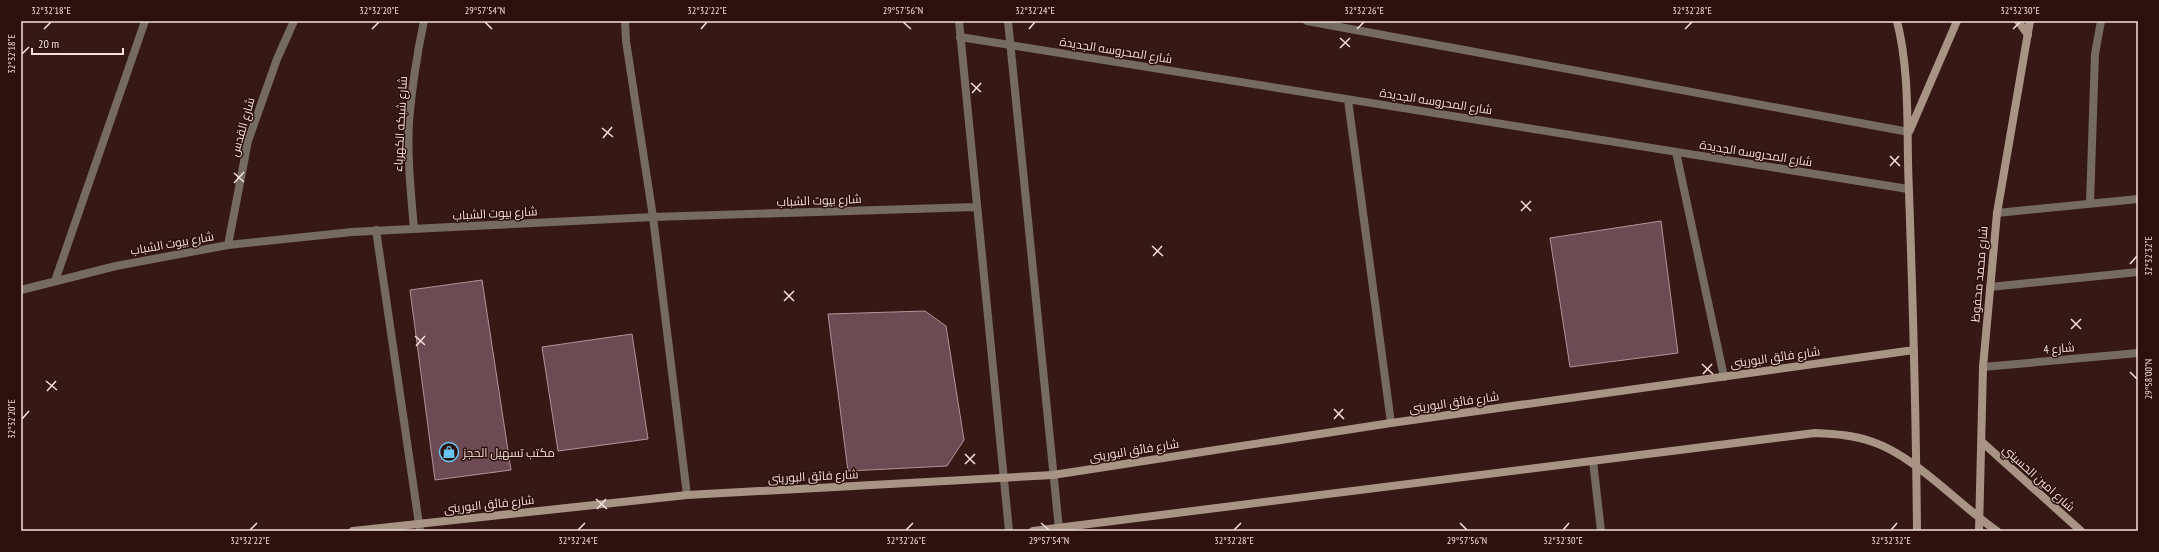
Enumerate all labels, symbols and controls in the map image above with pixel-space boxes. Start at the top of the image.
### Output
text: 32°32'18"E [31,4,71,17]
text: 32°32'20"E [359,4,399,17]
text: 29°57'54"N [465,4,505,17]
text: 32°32'22"E [687,4,727,17]
text: 29°57'56"N [883,4,923,17]
text: 32°32'24"E [1015,4,1055,17]
text: 32°32'26"E [1344,4,1384,17]
text: 32°32'28"E [1672,4,1712,17]
text: 32°32'30"E [2000,4,2040,17]
scale bar [32,30,123,56]
text: 32°32'18"E [5,34,18,74]
street label: شارع المحروسه الجديدة [1058,34,1174,67]
text: 20 m [38,36,59,51]
street label: شارع شبكه الكهرباء [390,76,411,172]
street label: شارع المحروسه الجديدة [1378,85,1494,118]
street label: شارع القدس [226,96,259,159]
street label: شارع المحروسه الجديدة [1698,137,1814,170]
street label: شارع بيوت الشباب [776,191,862,210]
street label: شارع بيوت الشباب [452,203,538,224]
street label: شارع محمد محفوظ [1967,225,1992,323]
street label: شارع بيوت الشباب [129,228,215,259]
text: 32°32'32"E [2142,236,2155,276]
street label: شارع 4 [2043,339,2075,358]
street label: شارع فائق البورينى [1729,343,1821,372]
text: 29°58'00"N [2142,359,2155,399]
street label: شارع فائق البورينى [1408,388,1500,417]
text: 32°32'20"E [5,399,18,439]
street label: شارع فائق البورينى [1088,435,1180,465]
shop icon: مكتب تسهيل الحجز [438,441,460,463]
street label: شارع امين الحسيني [1998,442,2078,517]
place label: مكتب تسهيل الحجز [462,445,555,460]
street label: شارع فائق البورينى [767,466,859,487]
street label: شارع فائق البورينى [443,492,535,517]
text: 32°32'22"E [230,534,270,547]
text: 32°32'24"E [558,534,598,547]
text: 32°32'26"E [886,534,926,547]
text: 29°57'54"N [1029,534,1069,547]
text: 32°32'28"E [1214,534,1254,547]
text: 29°57'56"N [1447,534,1487,547]
text: 32°32'30"E [1543,534,1583,547]
text: 32°32'32"E [1871,534,1911,547]

